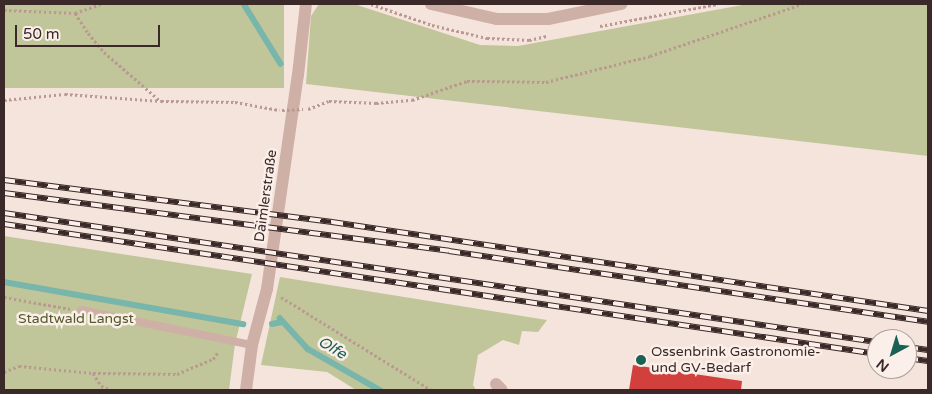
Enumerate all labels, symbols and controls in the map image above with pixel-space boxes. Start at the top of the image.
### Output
scale bar [18,15,162,47]
text: 50 m [23,25,60,43]
street label: Daimlerstraße [251,149,281,243]
park label: Stadtwald Langst [18,311,134,327]
north arrow [867,329,917,379]
water label: Olfe [315,333,349,363]
place label: Ossenbrink Gastronomie- und GV-Bedarf [651,344,821,377]
marker: Ossenbrink Gastronomie- und GV-Bedarf [635,354,647,366]
text: N [873,355,893,375]

